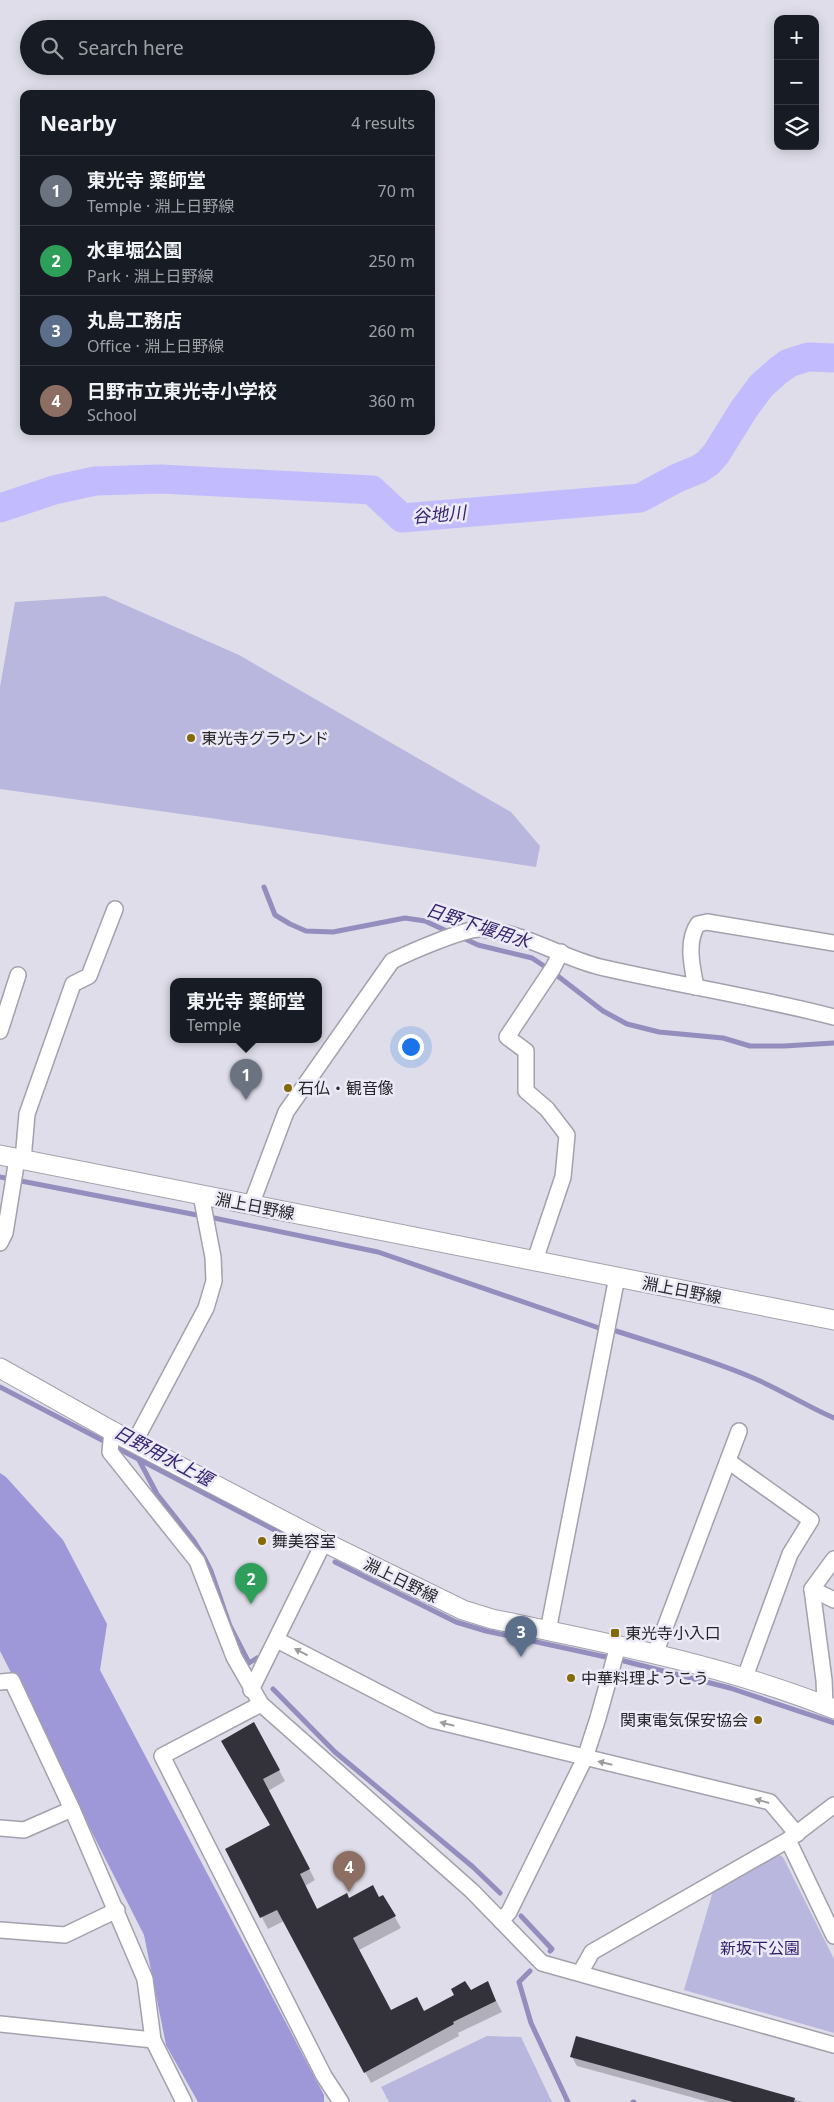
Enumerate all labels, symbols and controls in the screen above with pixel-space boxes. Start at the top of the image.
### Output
map controls [774,15,819,150]
button: + [774,15,819,60]
search box [20,20,435,75]
icon: search [38,34,66,62]
text: Search here [78,35,184,61]
button: − [774,60,819,105]
button: layers [774,105,819,150]
text: Nearby [40,109,116,137]
text: 4 results [351,112,415,134]
text: 東光寺 薬師堂 [87,167,206,193]
text: 1 [51,180,61,202]
text: 70 m [378,180,415,202]
text: Temple · 淵上日野線 [87,195,234,217]
text: 水車堀公園 [87,237,182,263]
text: 2 [51,250,61,272]
text: 250 m [368,250,415,272]
text: Park · 淵上日野線 [87,265,213,287]
text: 丸島工務店 [87,307,182,333]
text: 3 [51,320,61,342]
text: 260 m [368,320,415,342]
text: Office · 淵上日野線 [87,335,224,357]
text: 日野市立東光寺小学校 [87,378,277,404]
text: 4 [51,390,61,412]
text: 360 m [368,390,415,412]
text: School [87,404,137,426]
water label: 谷地川 [411,500,469,528]
place label: 東光寺グラウンド [201,727,329,749]
marker: 東光寺グラウンド [185,732,197,744]
water label: 日野下堰用水 [423,897,535,954]
popup [170,978,322,1043]
text: 東光寺 薬師堂 [187,988,305,1014]
text: Temple [187,1014,241,1036]
your location [398,1034,424,1060]
pin: 1 [230,1059,262,1100]
place label: 石仏・観音像 [298,1077,394,1099]
marker: 石仏・観音像 [282,1082,294,1094]
street label: 淵上日野線 [214,1188,296,1224]
street label: 淵上日野線 [641,1272,723,1308]
water label: 日野用水上堰 [110,1419,219,1492]
place label: 舞美容室 [272,1530,336,1552]
marker: 舞美容室 [256,1535,268,1547]
street label: 淵上日野線 [360,1553,442,1607]
pin: 2 [235,1563,267,1604]
pin: 3 [505,1616,537,1657]
place label: 東光寺小入口 [625,1622,721,1644]
marker: 東光寺小入口 [609,1627,621,1639]
one-way arrow [294,1648,309,1656]
place label: 中華料理ようこう [581,1667,709,1689]
marker: 中華料理ようこう [565,1672,577,1684]
place label: 関東電気保安協会 [620,1709,748,1731]
marker: 関東電気保安協会 [752,1714,764,1726]
one-way arrow [439,1720,454,1728]
one-way arrow [597,1759,612,1767]
one-way arrow [755,1797,770,1805]
pin: 4 [333,1851,365,1892]
park label: 新坂下公園 [720,1937,800,1959]

